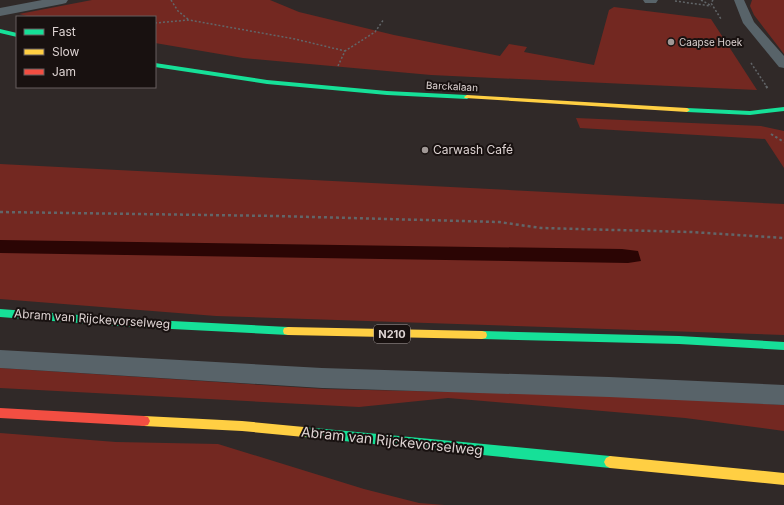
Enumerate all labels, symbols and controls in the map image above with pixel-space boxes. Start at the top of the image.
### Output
legend [16,16,156,88]
text: Fast [52,24,76,39]
place label: Caapse Hoek [679,36,743,48]
marker: Caapse Hoek [666,37,676,47]
text: Slow [52,44,80,59]
text: Jam [52,64,76,79]
street label: Barckalaan [426,79,478,93]
place label: Carwash Café [433,142,513,157]
marker: Carwash Café [420,145,430,155]
street label: Abram van Rijckevorselweg [13,306,171,331]
road number: N210 [374,325,410,343]
street label: Abram van Rijckevorselweg [300,423,484,459]

